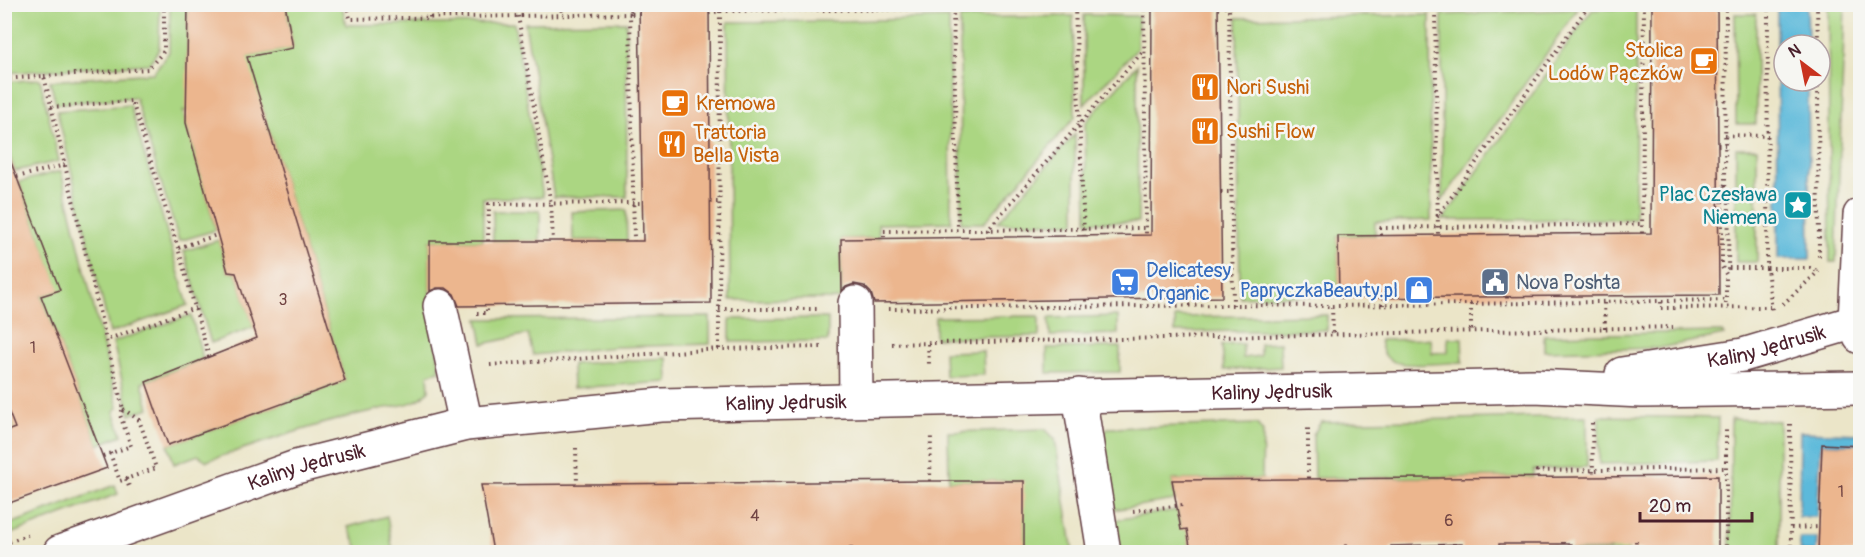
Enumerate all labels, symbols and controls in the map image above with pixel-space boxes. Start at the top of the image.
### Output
north arrow [1772,33,1832,93]
place label: Stolica Lodów Pączków [1548,38,1683,86]
text: N [1785,40,1805,62]
cafe icon: Stolica Lodów Pączków [1688,45,1720,77]
restaurant icon: Nori Sushi [1189,71,1221,103]
place label: Nori Sushi [1226,75,1309,100]
cafe icon: Kremowa [659,87,691,119]
place label: Kremowa [696,91,776,116]
restaurant icon: Sushi Flow [1189,115,1221,147]
place label: Sushi Flow [1226,119,1315,144]
place label: Trattoria Bella Vista [693,120,779,168]
restaurant icon: Trattoria Bella Vista [656,128,688,160]
place label: Plac Czesława Niemena [1659,182,1777,230]
place icon: Plac Czesława Niemena [1782,189,1814,221]
place label: Delicatesy Organic [1146,258,1231,306]
supermarket icon: Delicatesy Organic [1109,266,1141,298]
public building icon: Nova Poshta [1479,266,1511,298]
place label: Nova Poshta [1516,270,1620,295]
shop icon: PapryczkaBeauty.pl [1403,274,1435,306]
place label: PapryczkaBeauty.pl [1240,278,1398,303]
house number: 3 [279,290,288,310]
street label: Kaliny Jędrusik [1705,319,1829,373]
house number: 1 [30,338,36,358]
street label: Kaliny Jędrusik [1211,378,1333,406]
street label: Kaliny Jędrusik [725,388,848,416]
street label: Kaliny Jędrusik [244,437,368,496]
house number: 1 [1838,482,1844,502]
scale bar [1640,485,1752,523]
text: 20 m [1649,495,1691,518]
house number: 4 [750,506,760,526]
house number: 6 [1444,511,1454,531]

